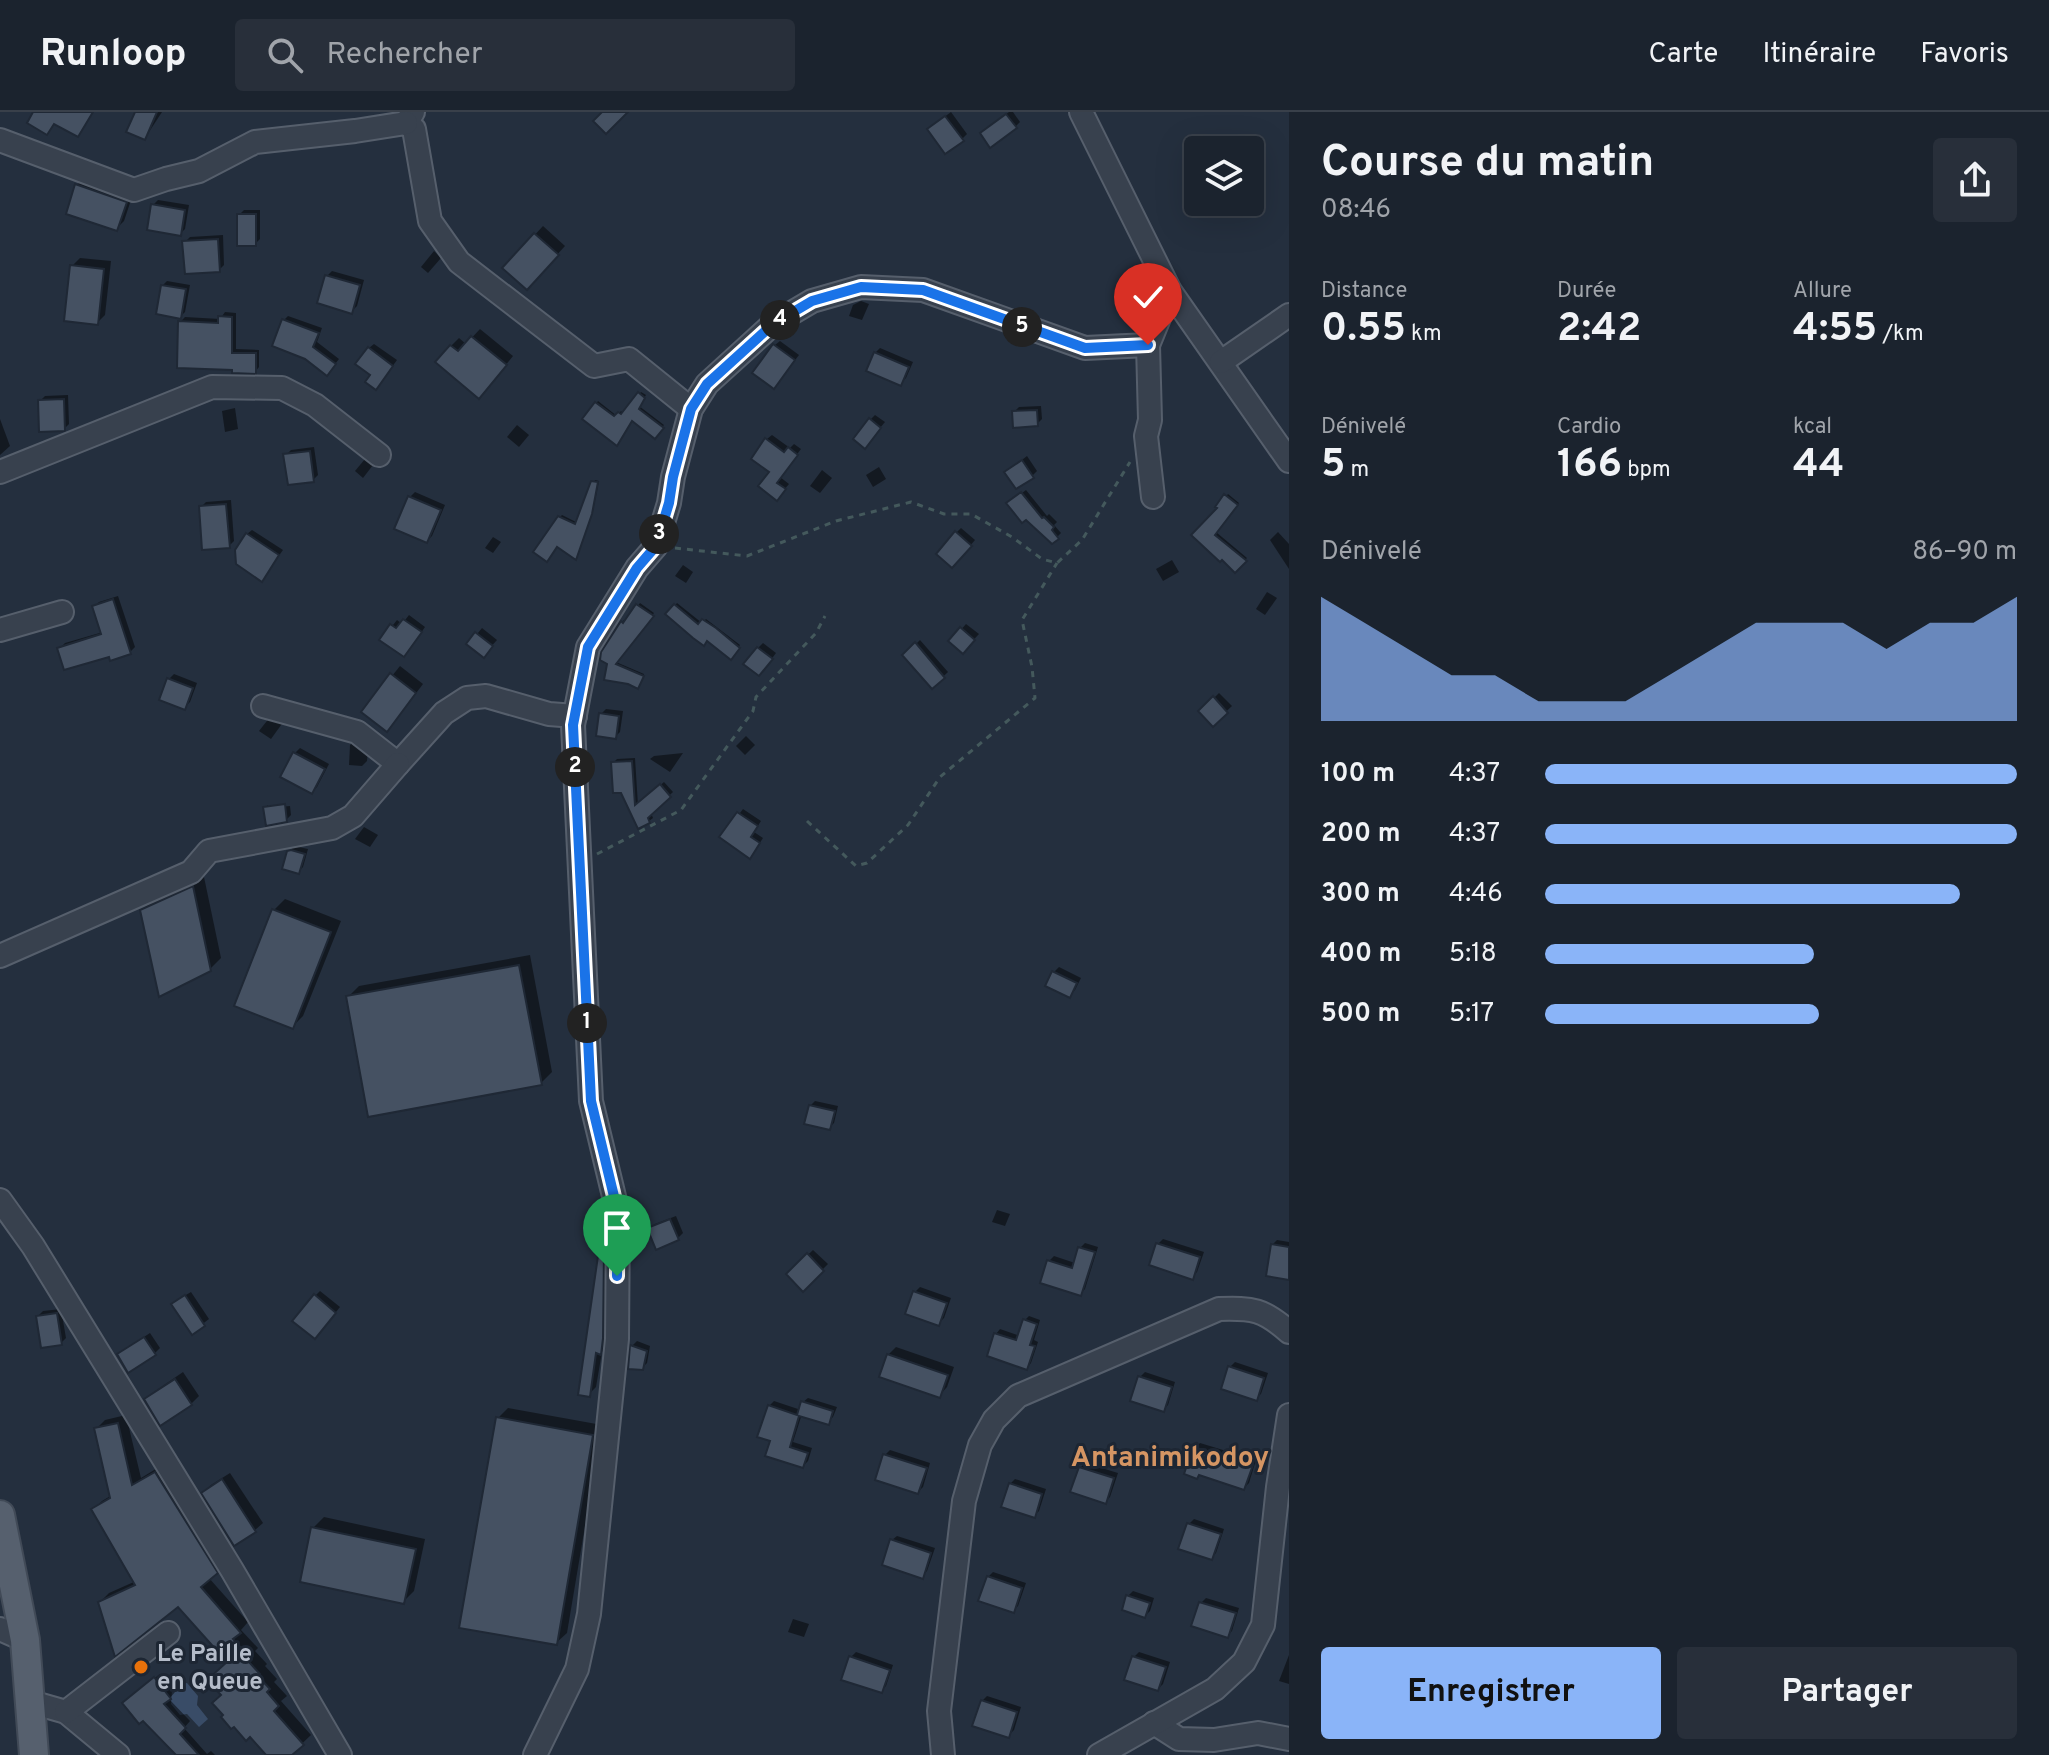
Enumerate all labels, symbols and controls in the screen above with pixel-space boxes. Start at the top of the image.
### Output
search box [235,19,795,91]
text: Runloop [40,31,187,80]
icon: search [263,33,307,77]
text: Rechercher [327,37,483,74]
text: Carte [1649,37,1718,73]
text: Itinéraire [1762,37,1876,73]
text: Favoris [1920,37,2009,73]
map controls [1184,136,1264,216]
button: layers [1184,136,1264,216]
text: Course du matin [1321,136,1654,192]
button: share [1933,138,2017,222]
text: 08:46 [1321,194,1391,227]
pin [1114,263,1182,345]
icon: check [1126,275,1170,319]
text: Distance [1321,278,1407,305]
text: Durée [1557,278,1616,305]
text: Allure [1793,278,1852,305]
pin: 4 [760,300,800,340]
text: 0.55 [1321,305,1406,355]
text: 2:42 [1557,305,1641,355]
text: 4:55 [1793,305,1877,355]
text: 4 [773,306,787,333]
pin: 5 [1002,307,1042,347]
text: 5 [1015,313,1029,340]
text: km [1406,321,1442,348]
text: /km [1877,321,1924,348]
text: Dénivelé [1321,414,1406,441]
text: Cardio [1557,414,1621,441]
text: kcal [1793,414,1832,441]
text: 5 [1321,441,1345,491]
text: 166 [1557,441,1622,491]
text: 44 [1793,441,1844,491]
text: m [1345,457,1369,484]
text: bpm [1622,457,1671,484]
pin: 3 [639,514,679,554]
text: 3 [652,520,666,547]
text: Dénivelé [1321,536,1422,569]
text: 86–90 m [1912,536,2017,569]
pin: 2 [555,747,595,787]
text: 2 [568,753,582,780]
text: 100 m [1321,758,1395,791]
text: 4:37 [1449,758,1500,791]
text: 200 m [1321,818,1400,851]
text: 4:37 [1449,818,1500,851]
text: 300 m [1321,878,1400,911]
text: 4:46 [1449,878,1503,911]
text: 400 m [1321,938,1401,971]
text: 5:18 [1449,938,1497,971]
text: 500 m [1321,998,1400,1031]
text: 5:17 [1449,998,1494,1031]
pin: 1 [567,1003,607,1043]
text: 1 [583,1009,591,1036]
pin [583,1194,651,1276]
icon: arrive [595,1206,639,1250]
district label: Antanimikodoy [1071,1441,1269,1477]
place label: Le Paille en Queue [157,1640,263,1698]
button: Enregistrer [1321,1647,1661,1739]
button: Partager [1677,1647,2017,1739]
marker: Le Paille en Queue [132,1658,150,1676]

